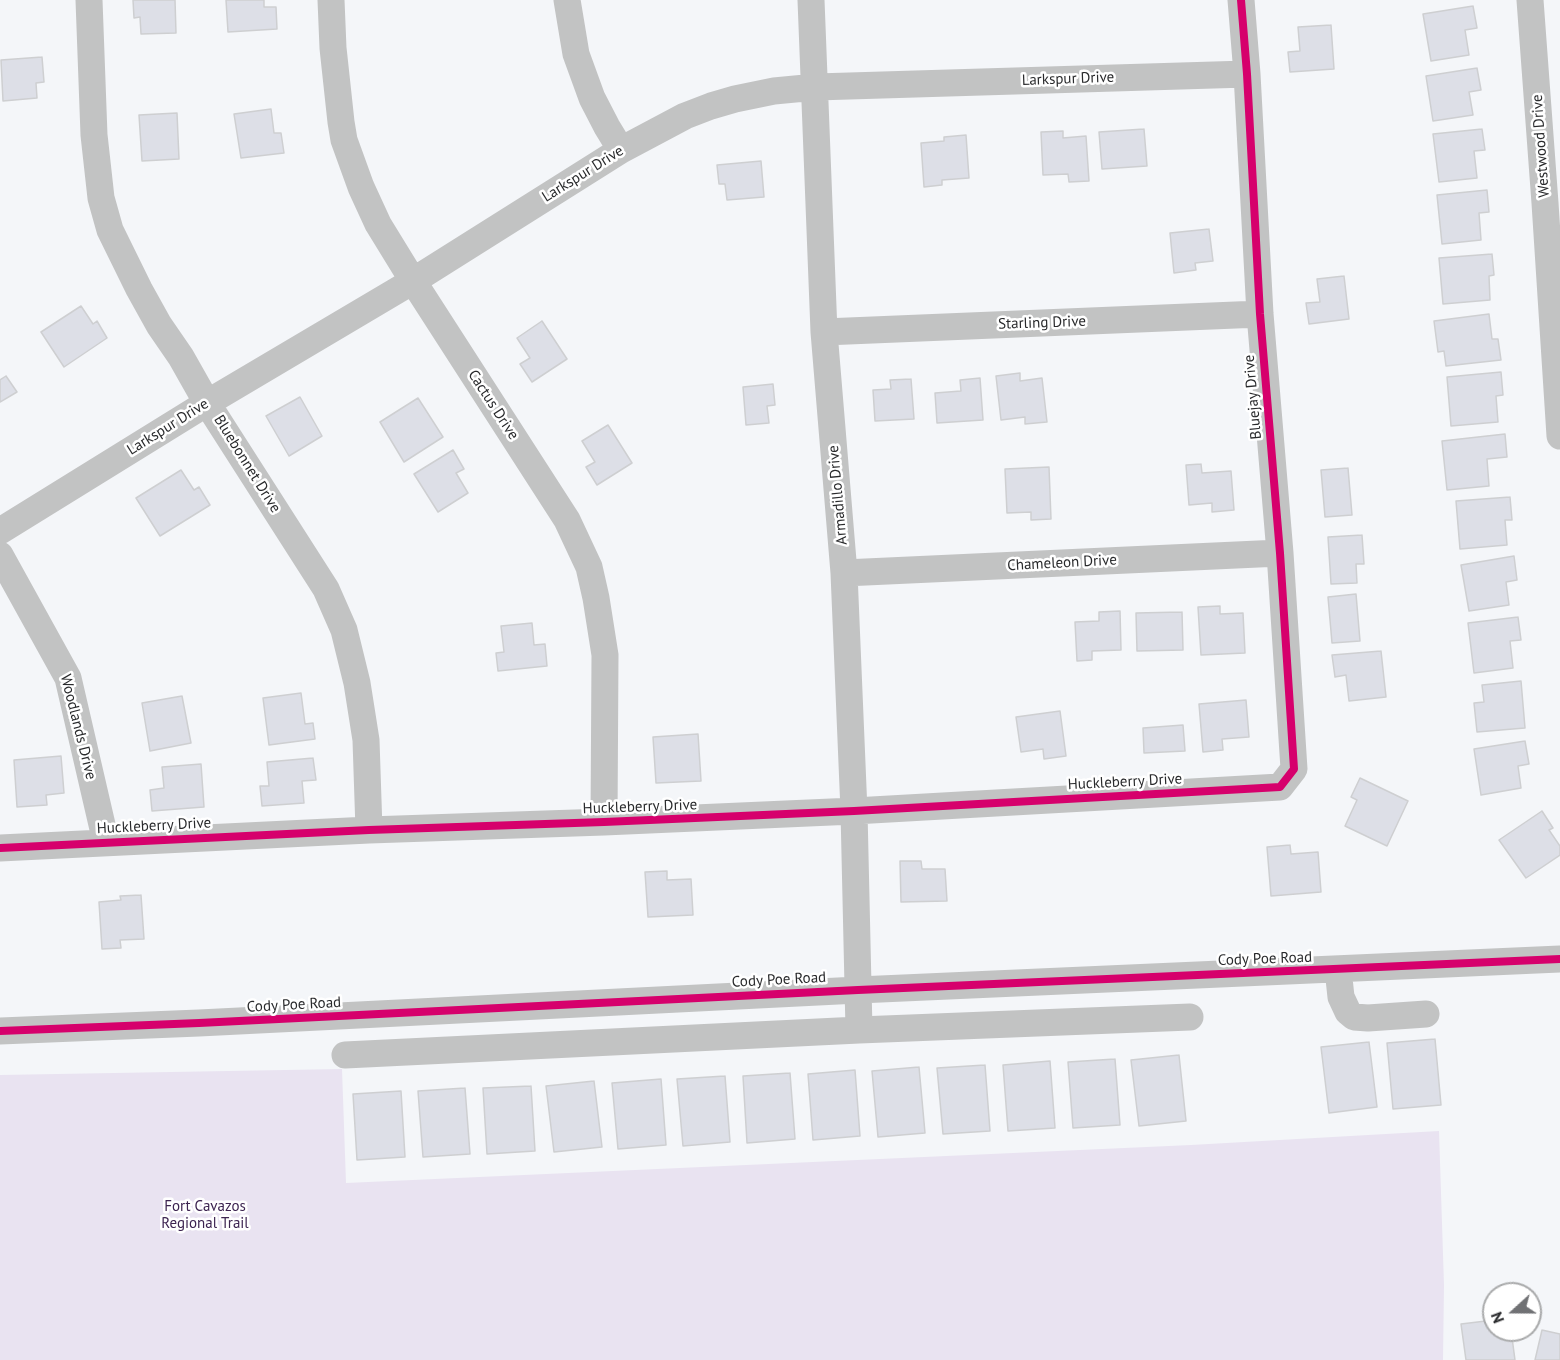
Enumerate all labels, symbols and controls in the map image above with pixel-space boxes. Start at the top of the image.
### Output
street label: Larkspur Drive [1022,68,1114,90]
street label: Westwood Drive [1528,94,1554,198]
street label: Larkspur Drive [539,142,627,206]
street label: Starling Drive [998,312,1086,334]
street label: Bluejay Drive [1240,354,1266,440]
street label: Cactus Drive [464,367,522,443]
street label: Larkspur Drive [124,395,212,459]
street label: Bluebonnet Drive [210,412,284,516]
street label: Armadillo Drive [825,444,851,546]
street label: Chameleon Drive [1007,551,1117,575]
street label: Woodlands Drive [56,672,100,782]
street label: Huckleberry Drive [1067,770,1183,794]
street label: Huckleberry Drive [582,796,698,818]
street label: Huckleberry Drive [96,814,212,838]
street label: Cody Poe Road [1218,948,1312,970]
street label: Cody Poe Road [731,969,827,991]
street label: Cody Poe Road [246,994,342,1016]
park label: Fort Cavazos Regional Trail [161,1198,249,1233]
north arrow [1482,1282,1542,1342]
text: N [1486,1309,1508,1326]

